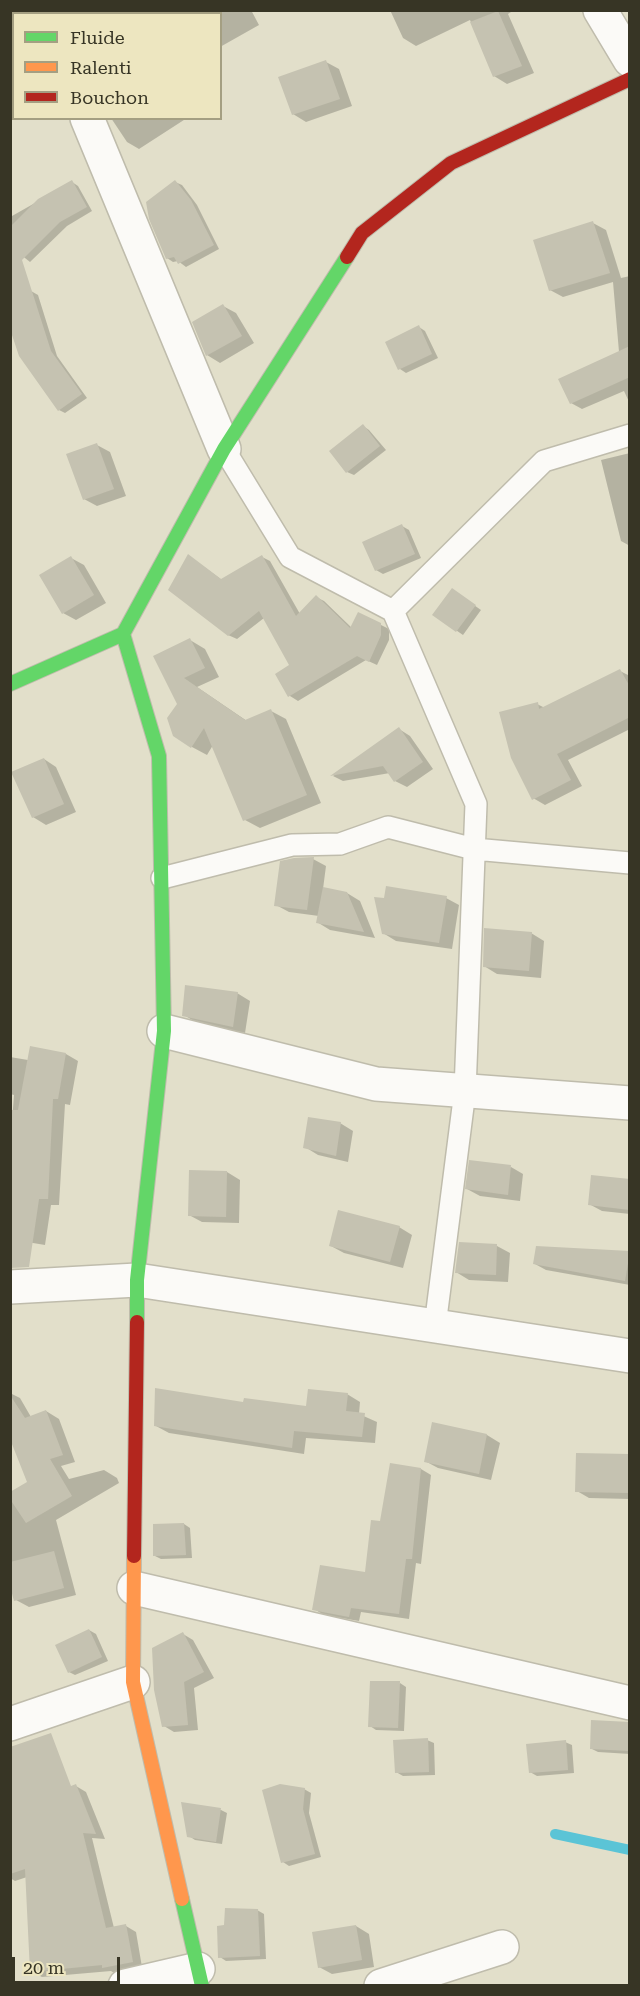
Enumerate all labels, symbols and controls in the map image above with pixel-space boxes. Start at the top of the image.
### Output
legend [12,12,222,120]
text: Fluide [70,27,125,48]
text: Ralenti [70,57,132,78]
text: Bouchon [70,87,149,108]
scale bar [15,1945,123,1983]
text: 20 m [23,1957,64,1978]

